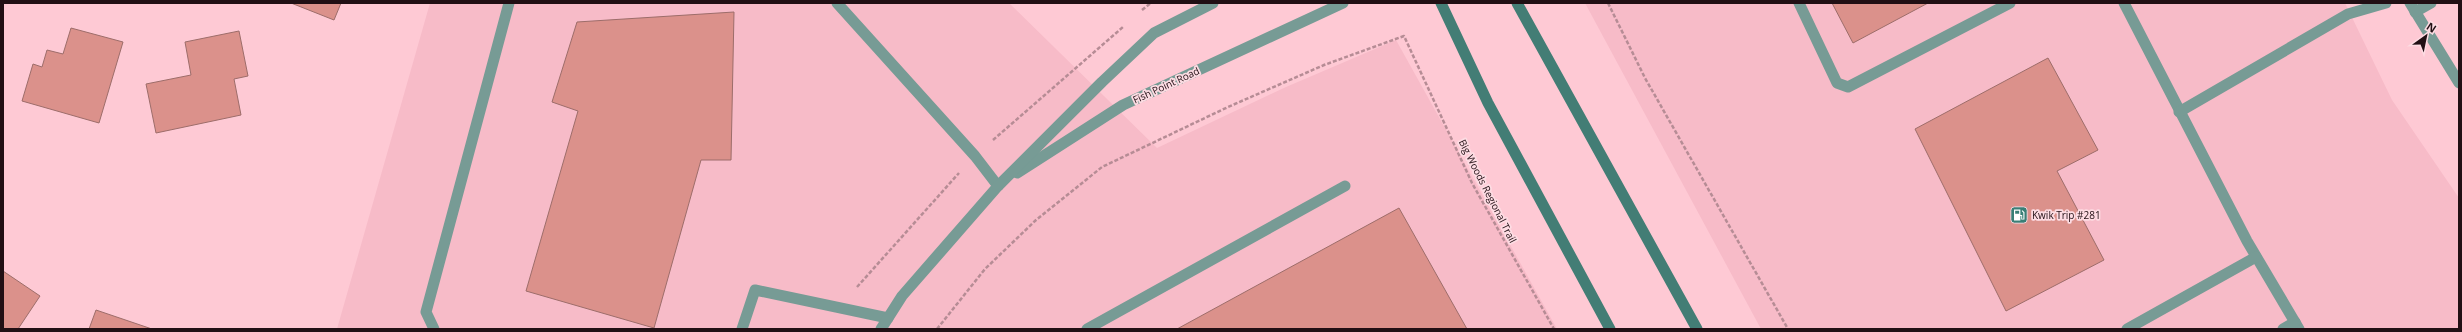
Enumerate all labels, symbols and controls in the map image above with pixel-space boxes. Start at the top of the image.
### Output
north arrow [2406,16,2446,56]
text: N [2424,18,2440,36]
street label: Fish Point Road [1130,63,1202,107]
street label: Big Woods Regional Trail [1456,137,1520,245]
fuel station icon: Kwik Trip #281 [2009,205,2029,225]
place label: Kwik Trip #281 [2032,208,2101,222]

